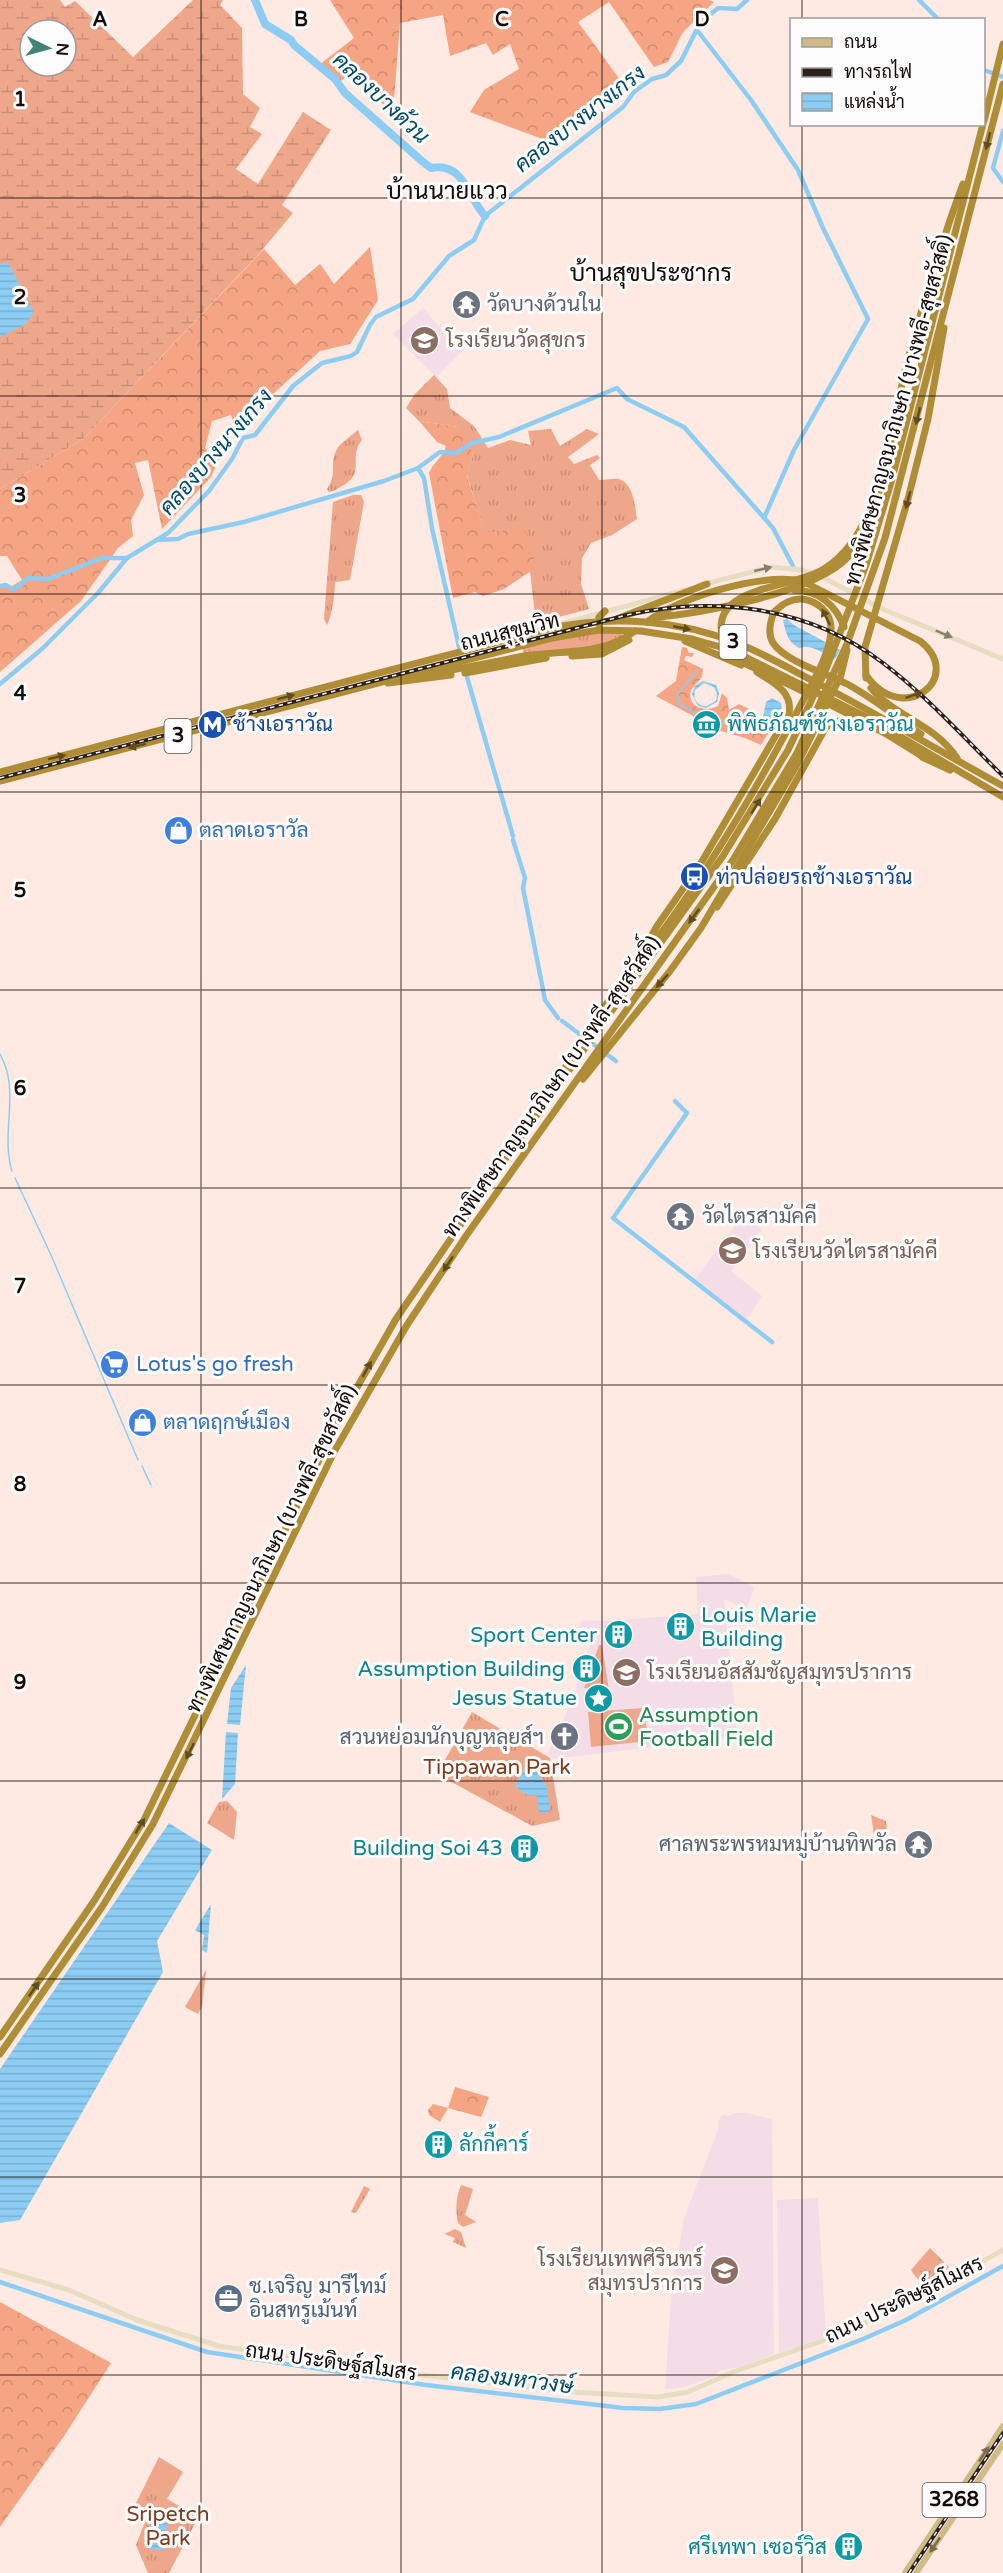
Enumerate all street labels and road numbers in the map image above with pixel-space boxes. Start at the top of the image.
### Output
street label: ทางพิเศษกาญจนาภิเษก (บางพลี-สุขสวัสดิ์) [832,230,959,589]
street label: ถนนสุขุมวิท [458,608,562,657]
road number: 3 [720,625,746,659]
road number: 3 [164,719,192,753]
street label: ทางพิเศษกาญจนาภิเษก (บางพลี-สุขสวัสดิ์) [431,927,667,1243]
street label: ทางพิเศษกาญจนาภิเษก (บางพลี-สุขสวัสดิ์) [174,1377,364,1718]
street label: ถนน ประดิษฐ์สโมสร [820,2249,987,2349]
street label: ถนน ประดิษฐ์สโมสร [244,2336,419,2386]
road number: 3268 [922,2483,986,2517]

